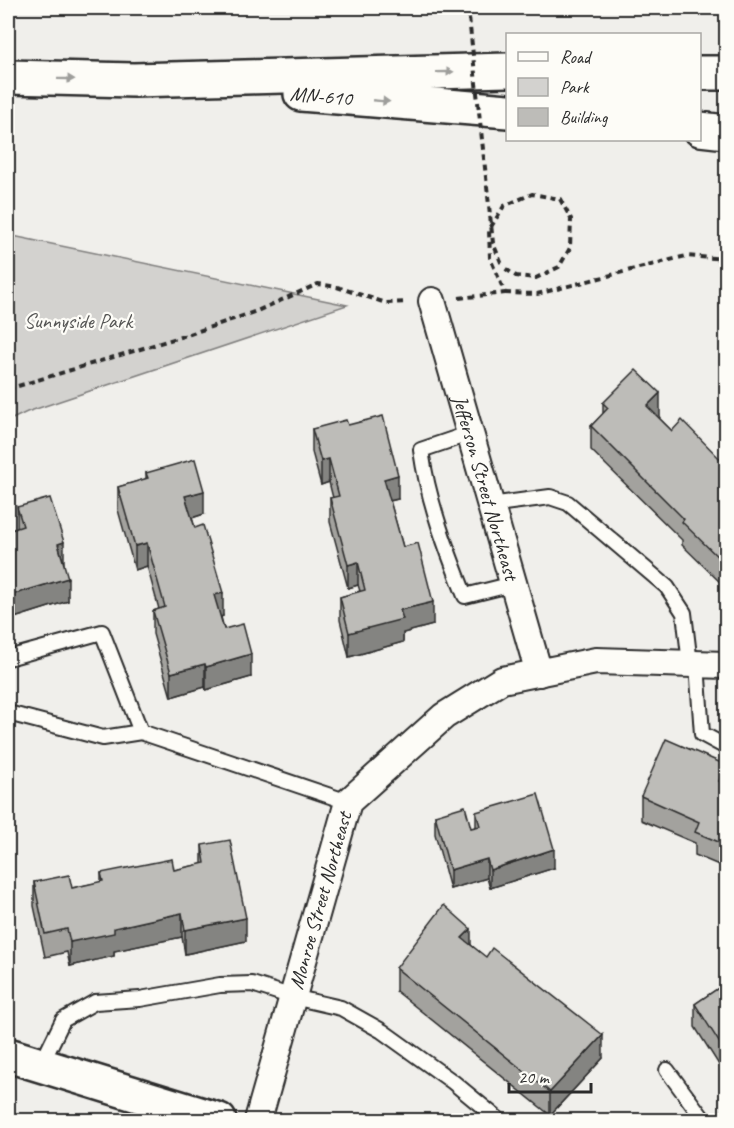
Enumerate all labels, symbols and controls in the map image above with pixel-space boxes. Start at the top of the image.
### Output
legend [506,33,701,141]
text: Road [560,46,593,68]
one-way arrow [435,67,454,77]
one-way arrow [56,74,75,83]
text: Park [560,76,590,98]
street label: MN-610 [289,80,355,112]
one-way arrow [372,96,391,106]
text: Building [560,106,609,128]
park label: Sunnyside Park [24,308,134,334]
street label: Jefferson Street Northeast [446,391,525,585]
street label: Monroe Street Northeast [283,807,358,992]
scale bar [509,1056,592,1094]
text: 20 m [518,1066,551,1088]

